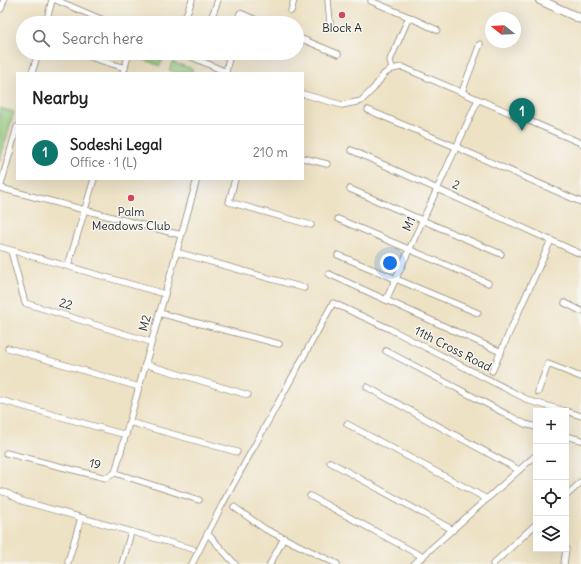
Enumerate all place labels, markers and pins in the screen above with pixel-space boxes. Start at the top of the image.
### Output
marker: Block A [337,10,347,20]
place label: Block A [322,20,362,35]
pin: 1 [509,98,535,131]
marker: Palm Meadows Club [126,193,136,203]
place label: Palm Meadows Club [92,204,171,233]

